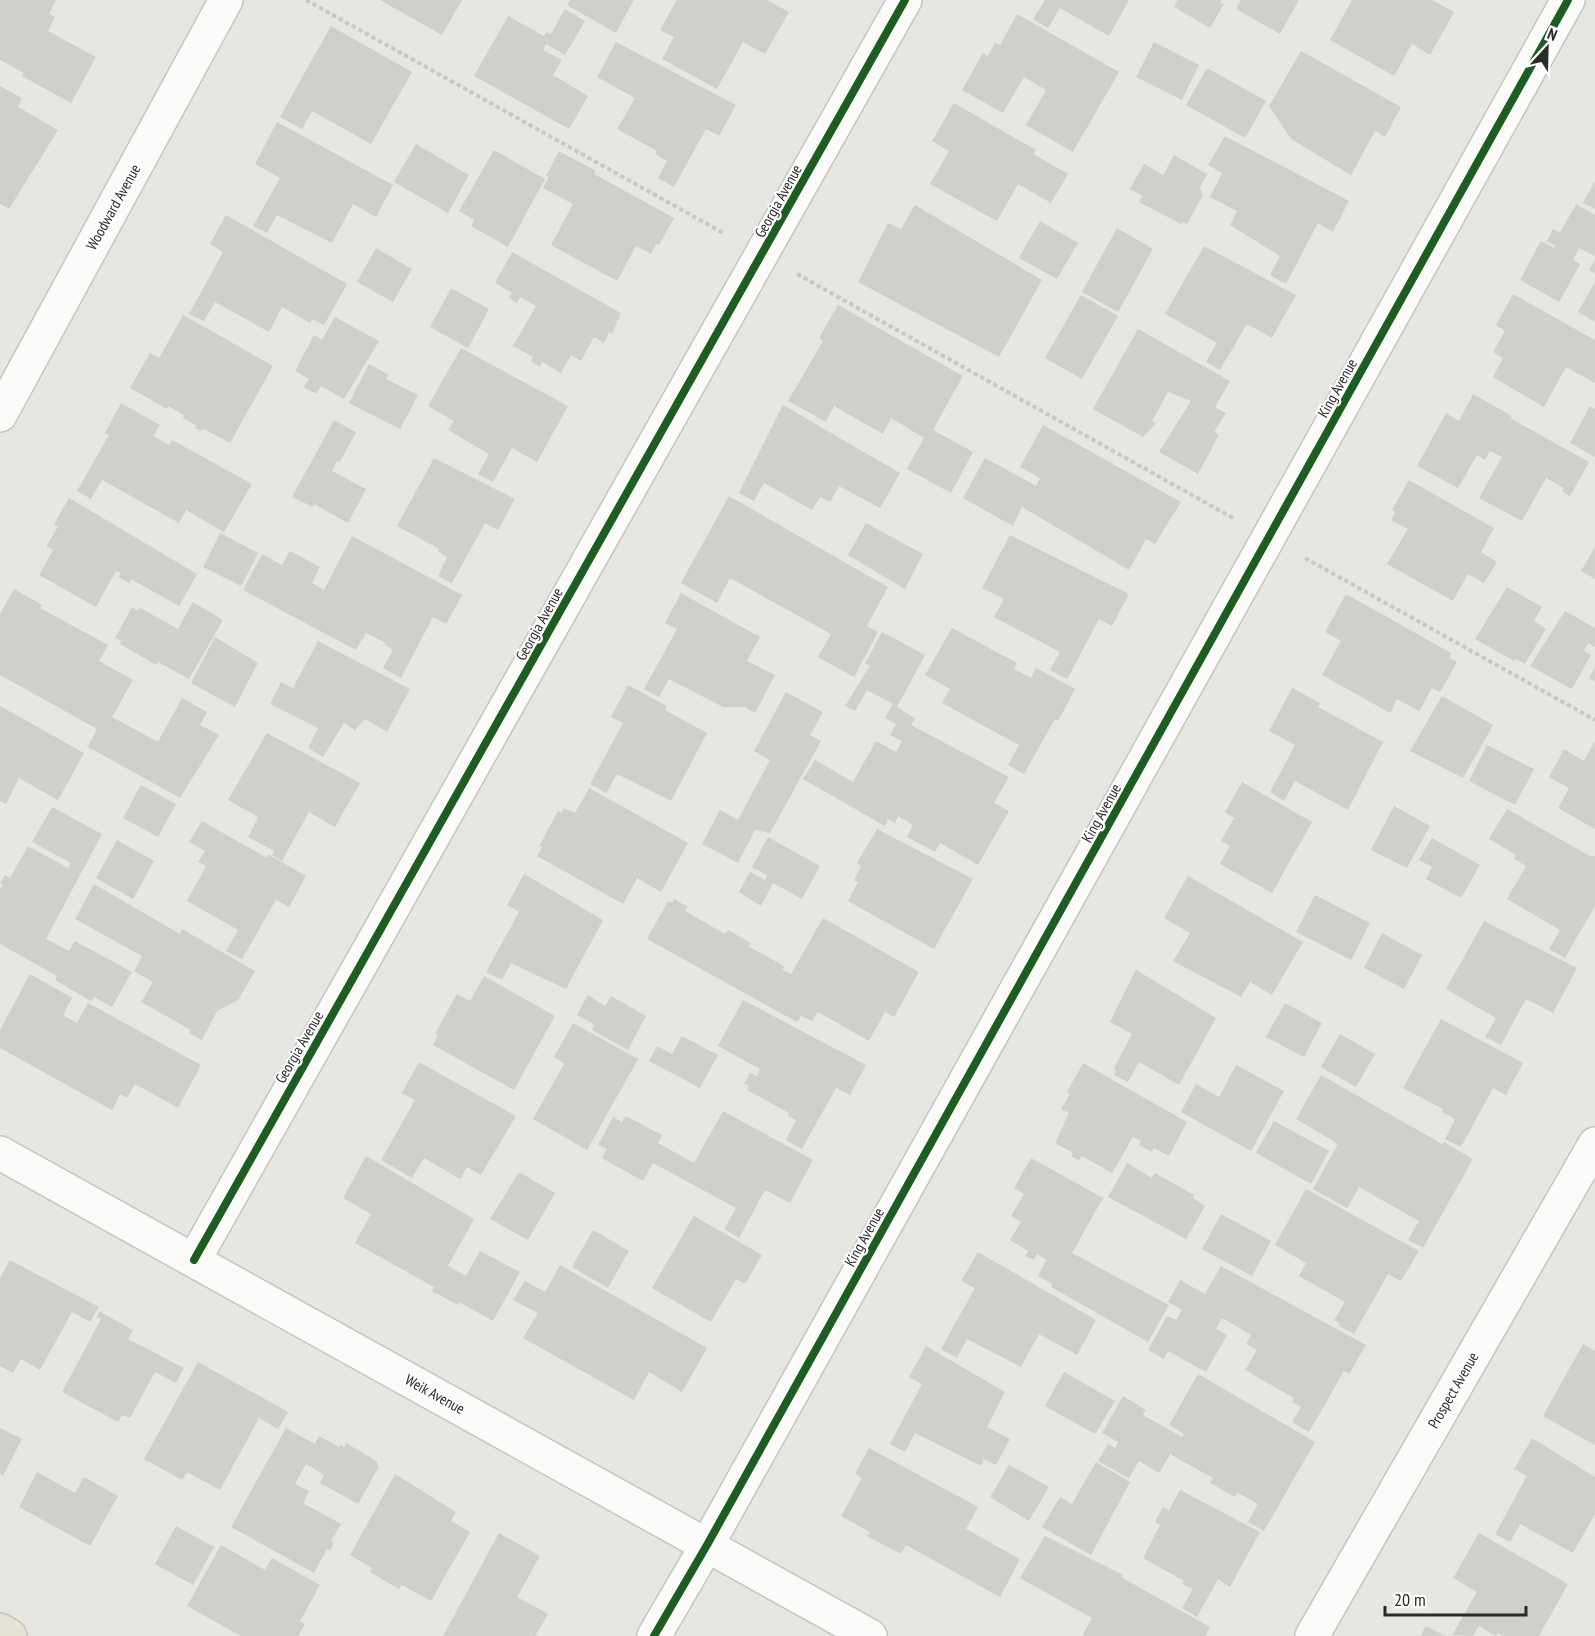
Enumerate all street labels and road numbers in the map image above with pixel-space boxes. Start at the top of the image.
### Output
street label: Woodward Avenue [82,161,144,253]
street label: Georgia Avenue [750,161,806,241]
street label: King Avenue [1313,355,1361,421]
street label: Georgia Avenue [511,584,567,664]
street label: King Avenue [1077,780,1125,846]
street label: Georgia Avenue [271,1007,327,1087]
street label: King Avenue [840,1204,888,1270]
street label: Prospect Avenue [1424,1349,1482,1431]
street label: Weik Avenue [402,1370,468,1418]

